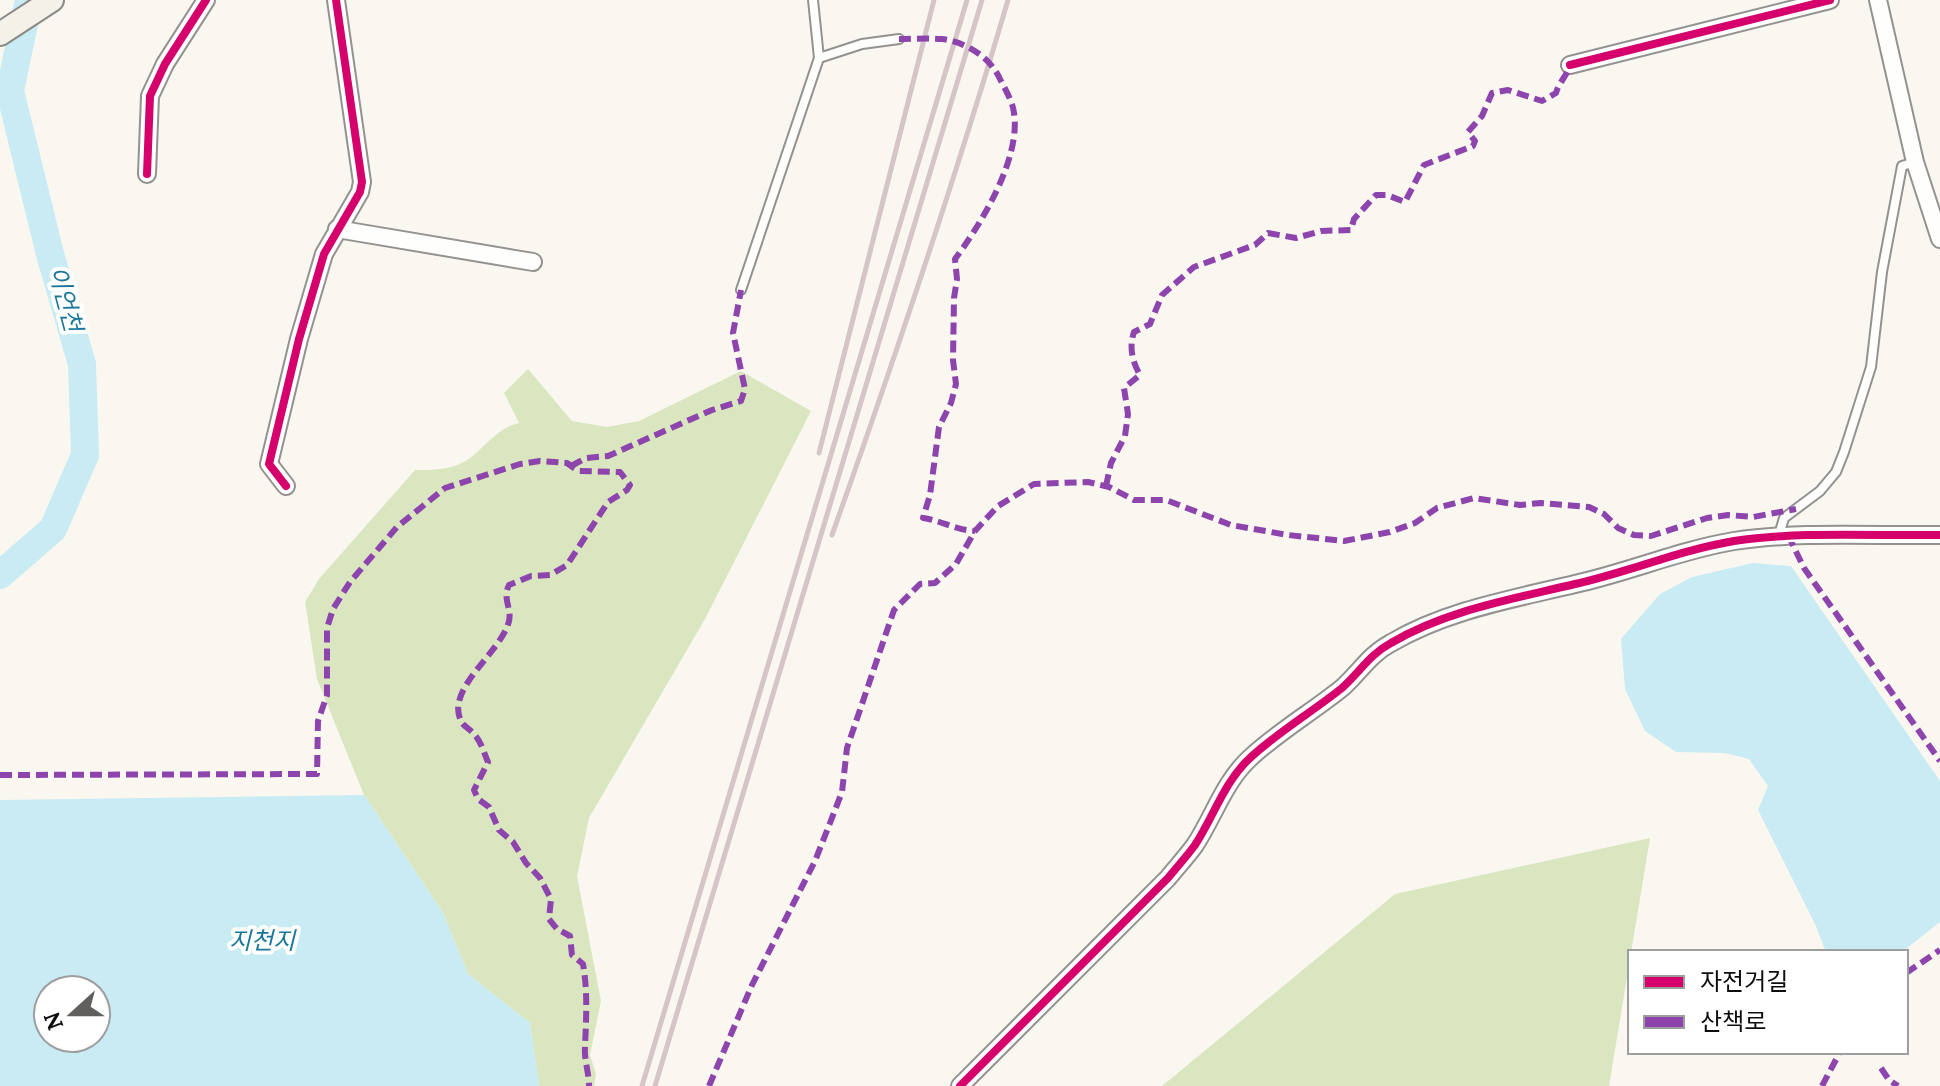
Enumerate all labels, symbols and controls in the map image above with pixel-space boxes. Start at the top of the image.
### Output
water label: 이언천 [42,263,90,338]
water label: 지천지 [229,925,297,956]
legend [1628,950,1908,1054]
text: 자전거길 [1700,966,1788,997]
north arrow [32,974,112,1054]
text: 산책로 [1700,1006,1766,1037]
text: N [37,1008,69,1034]

